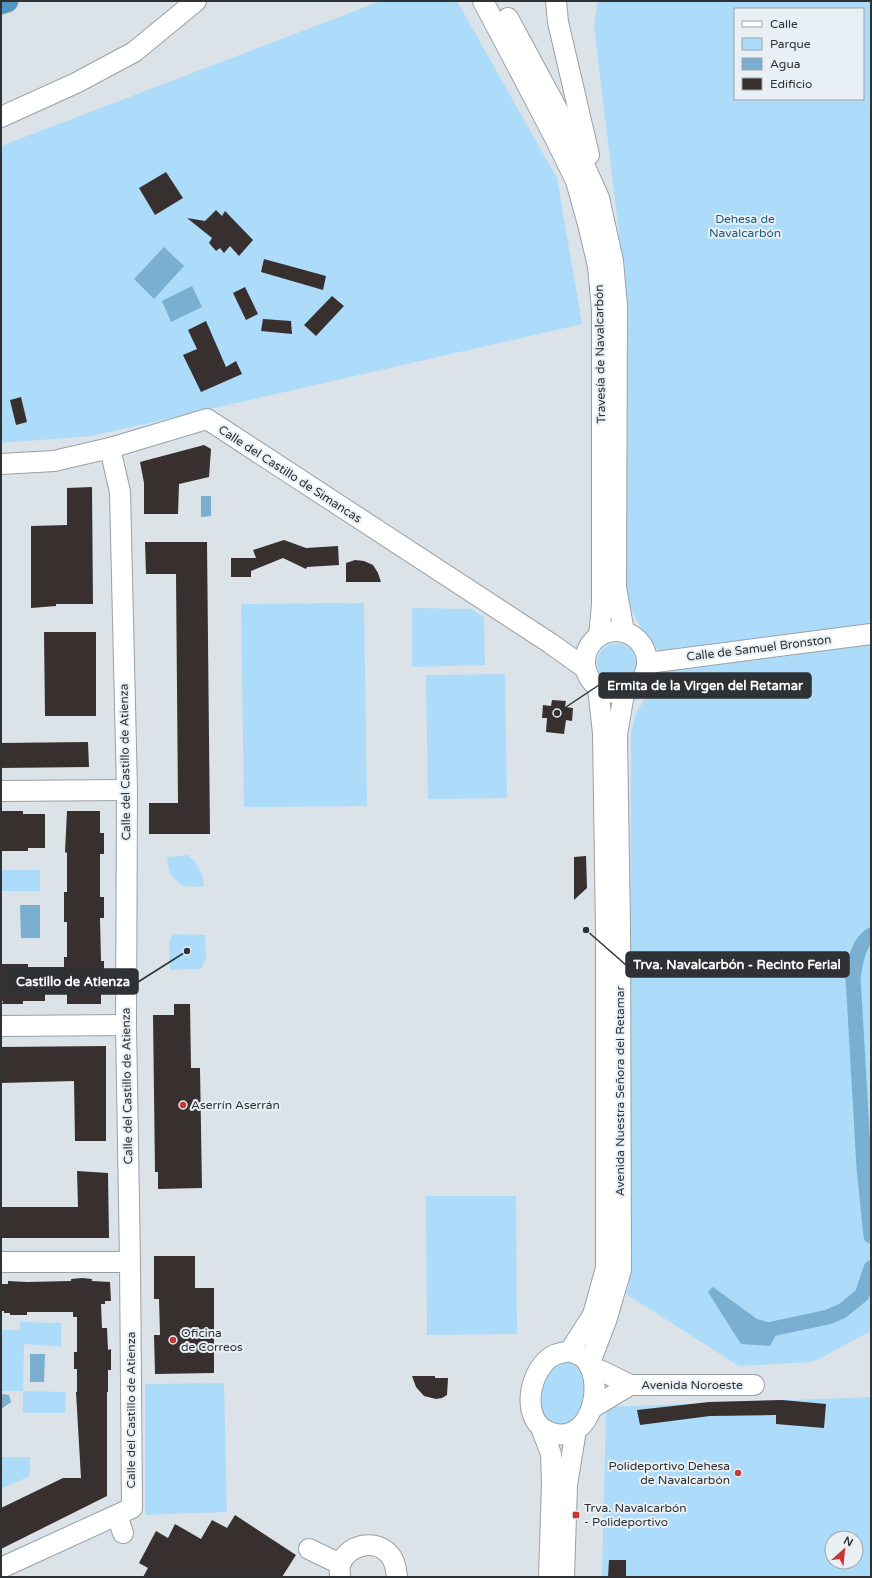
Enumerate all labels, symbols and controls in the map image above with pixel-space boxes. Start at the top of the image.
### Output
legend [734,8,864,100]
text: Calle [770,17,798,31]
text: Parque [770,37,811,51]
text: Agua [770,57,800,71]
text: Edificio [770,77,812,91]
park label: Dehesa de Navalcarbón [709,212,781,240]
street label: Travesía de Navalcarbón [592,284,608,424]
street label: Calle del Castillo de Simancas [216,422,364,526]
street label: Calle de Samuel Bronston [686,632,832,664]
callout: Ermita de la Virgen del Retamar [599,673,811,698]
text: Ermita de la Virgen del Retamar [607,678,804,694]
street label: Calle del Castillo de Atienza [117,684,133,840]
callout: Trva. Navalcarbón - Recinto Ferial [626,952,849,977]
text: Trva. Navalcarbón - Recinto Ferial [632,957,841,973]
callout: Castillo de Atienza [8,969,138,994]
text: Castillo de Atienza [16,974,130,990]
street label: Avenida Nuestra Señora del Retamar [613,985,627,1196]
street label: Calle del Castillo de Atienza [119,1008,135,1164]
place label: Aserrín Aserrán [191,1098,280,1112]
marker: Aserrín Aserrán [178,1100,188,1110]
place label: Oficina de Correos [181,1326,243,1354]
street label: Calle del Castillo de Atienza [124,1332,138,1488]
marker: Oficina de Correos [168,1335,178,1345]
street label: Avenida Noroeste [641,1378,743,1392]
place label: Polideportivo Dehesa de Navalcarbón [609,1459,730,1487]
marker: Polideportivo Dehesa de Navalcarbón [733,1468,743,1478]
place label: Trva. Navalcarbón - Polideportivo [584,1501,687,1529]
marker: Trva. Navalcarbón - Polideportivo [571,1510,581,1520]
north arrow [824,1530,864,1570]
text: N [841,1534,855,1549]

